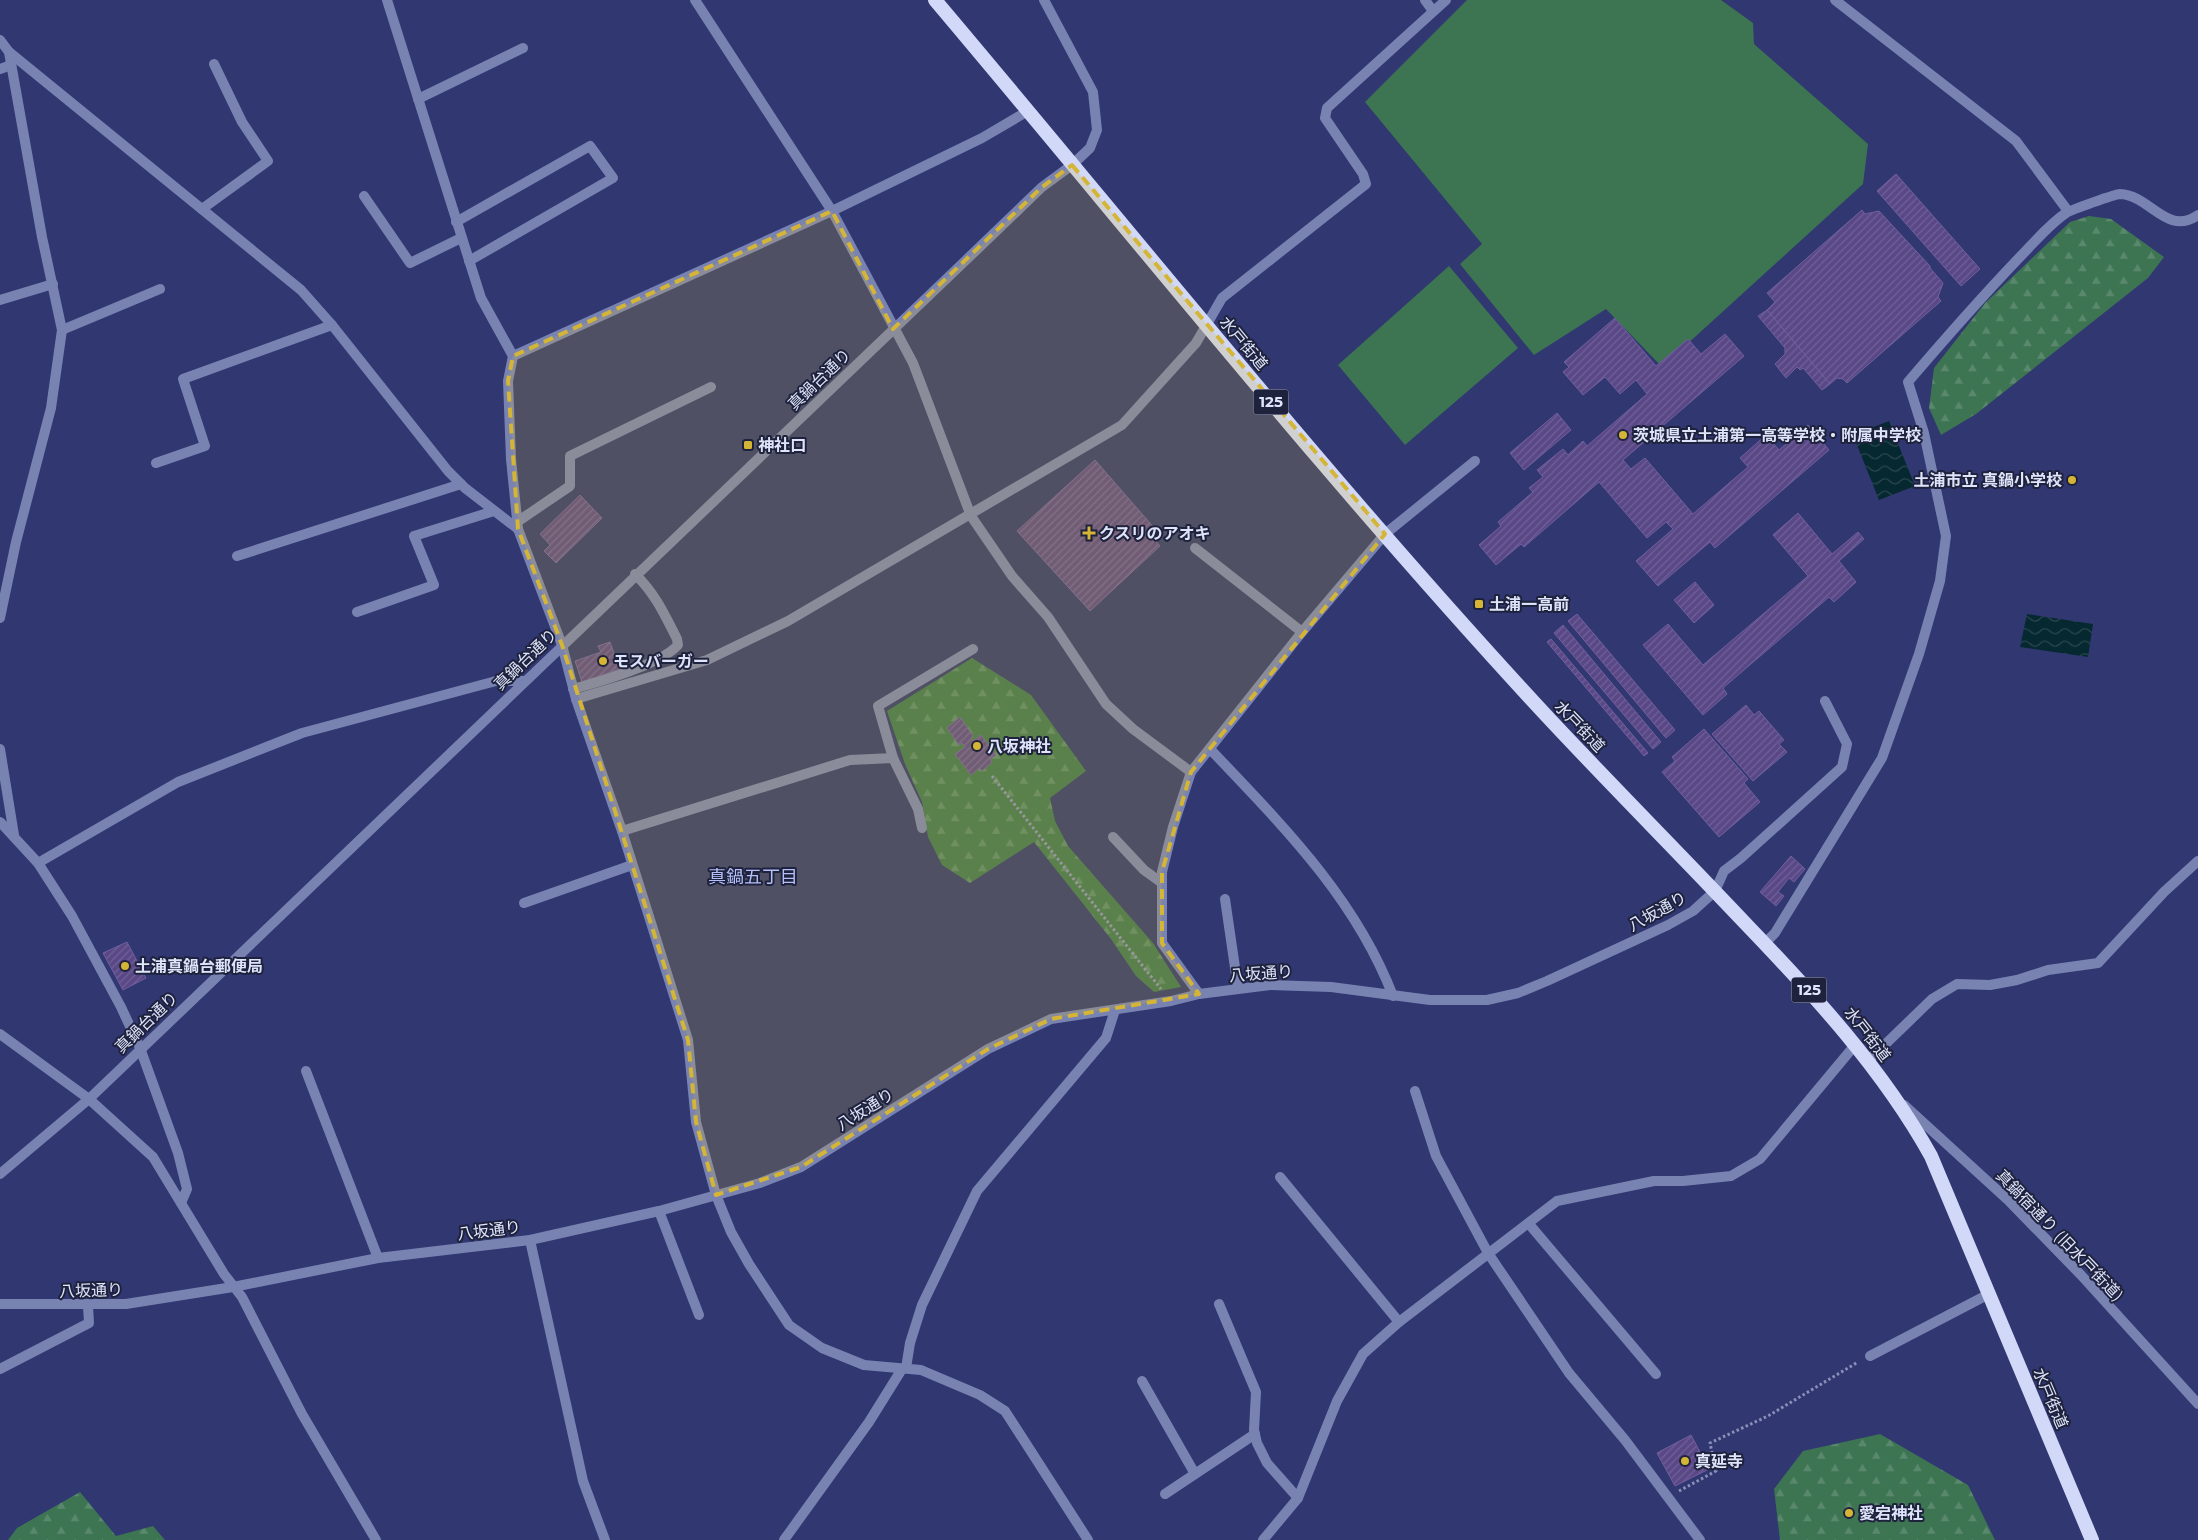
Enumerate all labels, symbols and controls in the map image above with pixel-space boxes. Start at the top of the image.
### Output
street label: 水戸街道 [1216,313,1271,374]
street label: 真鍋台通り [784,345,855,414]
road number: 125 [1254,390,1288,414]
place label: 茨城県立土浦第一高等学校・附属中学校 [1633,426,1921,445]
marker: 茨城県立土浦第一高等学校・附属中学校 [1617,429,1629,441]
place label: 神社口 [758,436,806,455]
marker: 神社口 [742,439,754,451]
place label: 土浦市立 真鍋小学校 [1913,471,2062,490]
marker: 土浦市立 真鍋小学校 [2066,474,2078,486]
place label: クスリのアオキ [1099,524,1211,543]
marker: クスリのアオキ [1083,527,1095,539]
place label: 土浦一高前 [1489,595,1569,614]
marker: 土浦一高前 [1473,598,1485,610]
street label: 真鍋台通り [490,625,561,694]
place label: モスバーガー [613,652,709,671]
marker: モスバーガー [597,655,609,667]
street label: 水戸街道 [1551,697,1609,756]
place label: 八坂神社 [987,737,1051,756]
marker: 八坂神社 [971,740,983,752]
district label: 真鍋五丁目 [708,866,798,888]
street label: 八坂通り [1625,888,1690,935]
place label: 土浦真鍋台郵便局 [135,957,263,976]
marker: 土浦真鍋台郵便局 [119,960,131,972]
street label: 八坂通り [1228,962,1294,985]
road number: 125 [1792,978,1826,1002]
street label: 真鍋台通り [111,988,182,1057]
street label: 水戸街道 [1840,1003,1895,1065]
street label: 八坂通り [833,1084,897,1134]
street label: 真鍋宿通り (旧水戸街道) [1992,1166,2127,1305]
street label: 八坂通り [456,1217,522,1244]
street label: 八坂通り [59,1280,123,1301]
street label: 水戸街道 [2029,1365,2072,1431]
place label: 真延寺 [1695,1452,1743,1471]
marker: 真延寺 [1679,1455,1691,1467]
place label: 愛宕神社 [1859,1504,1923,1523]
marker: 愛宕神社 [1843,1507,1855,1519]

